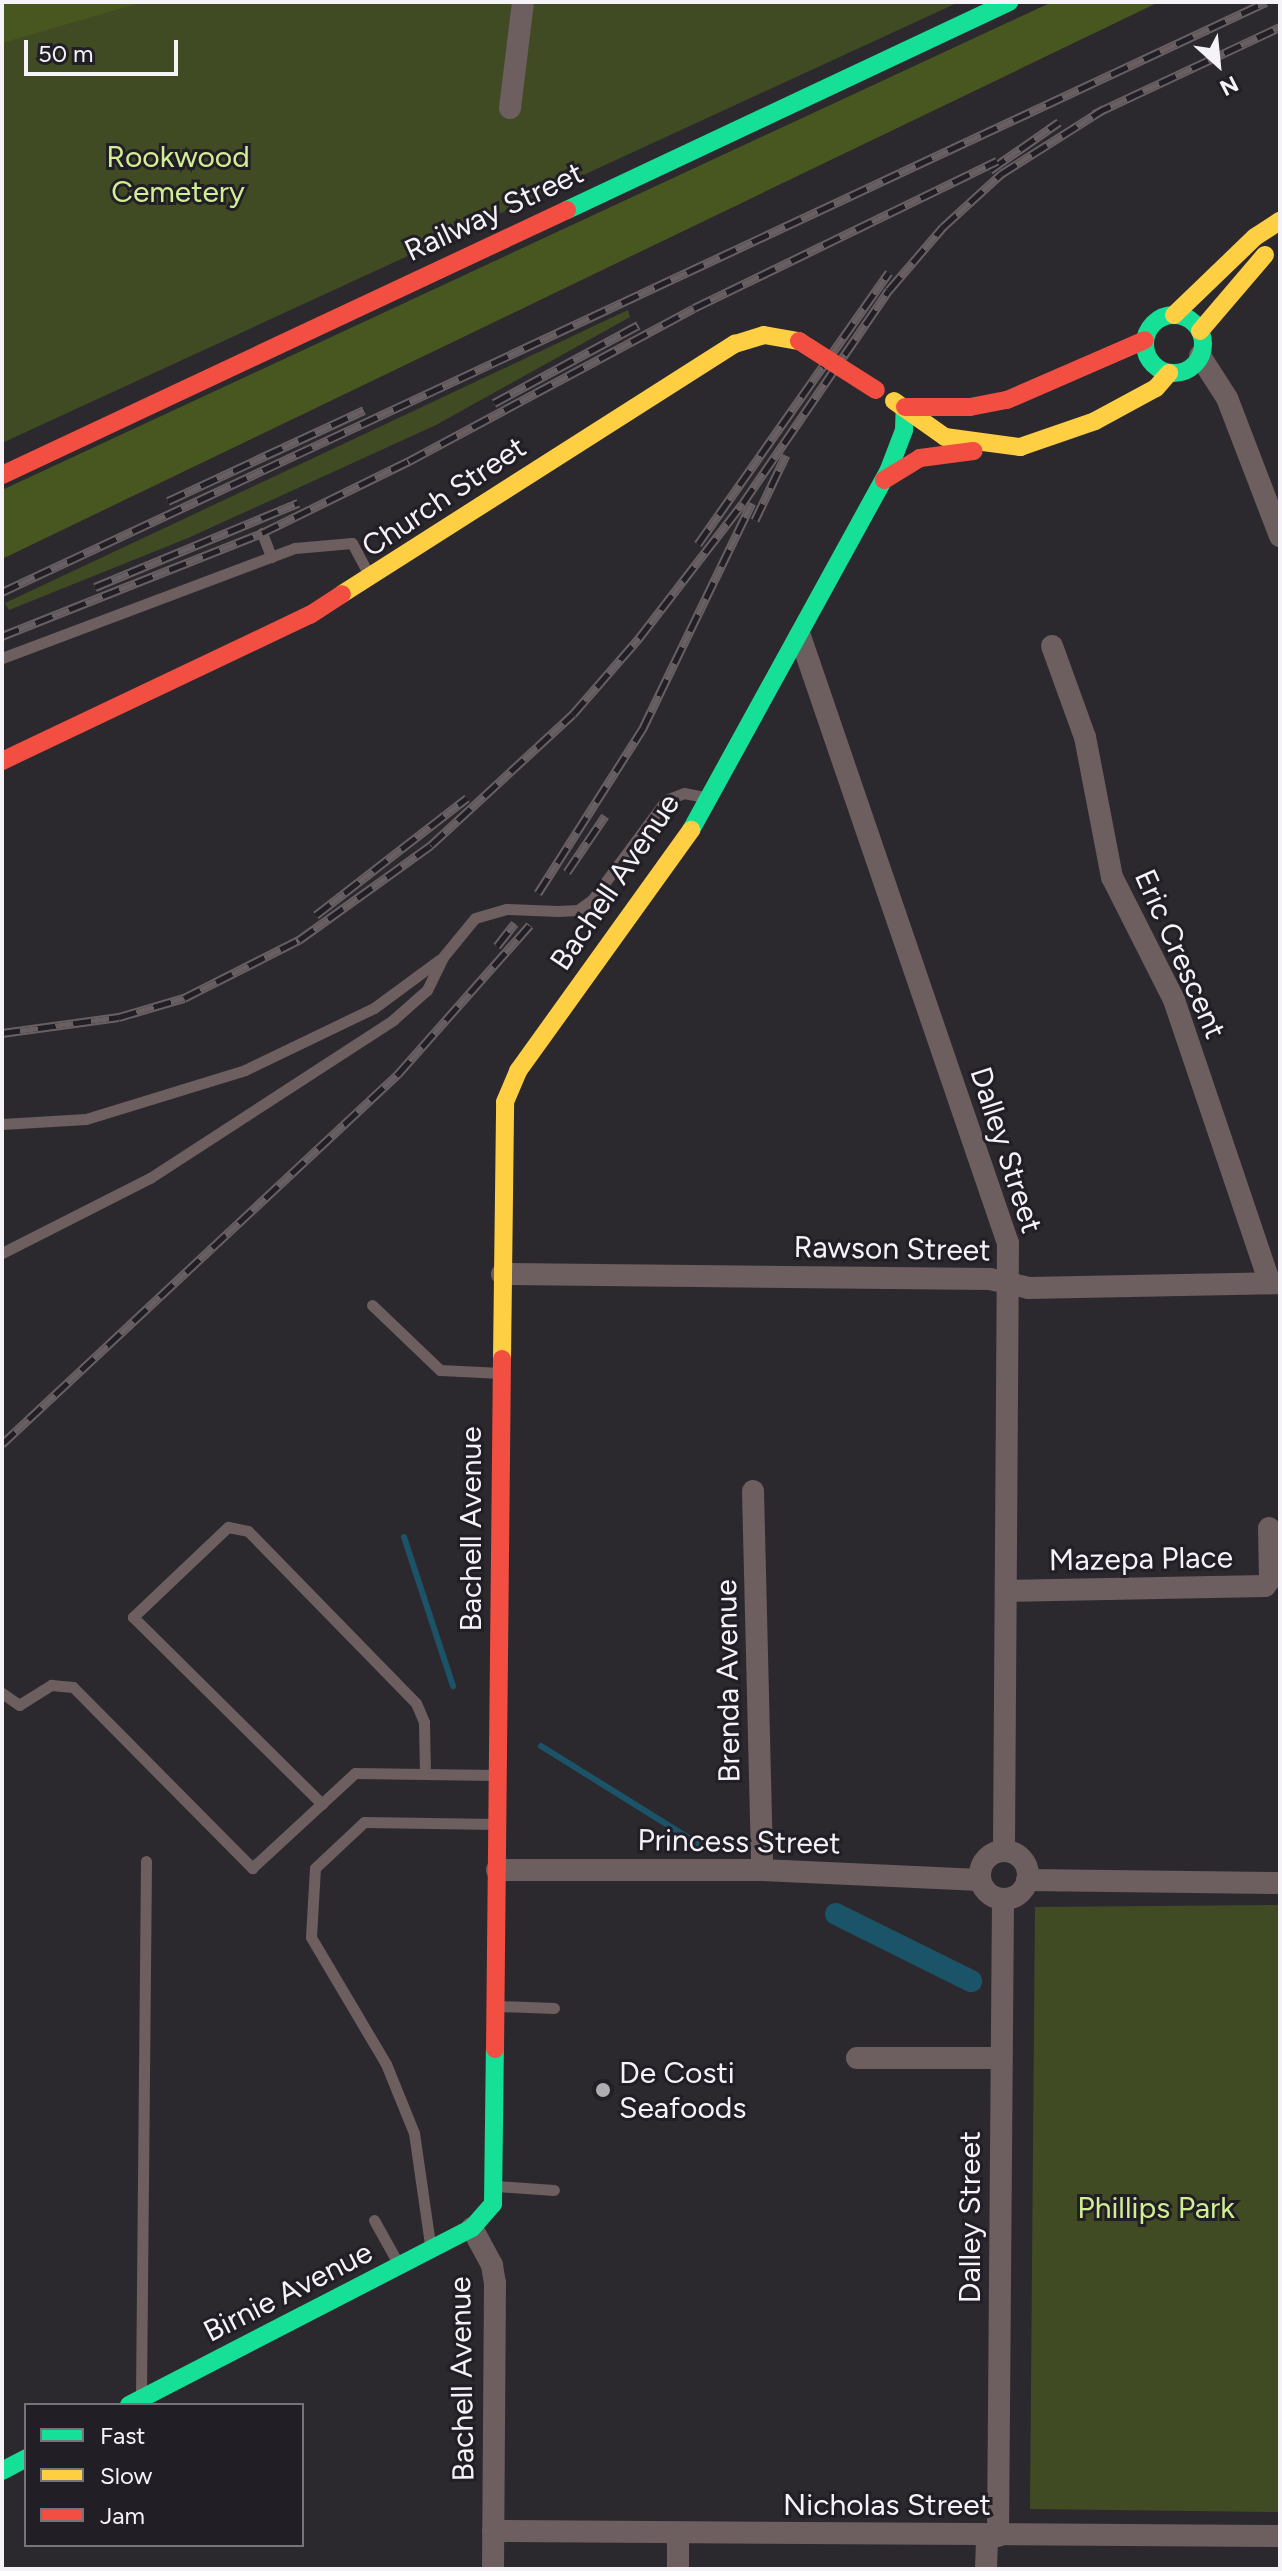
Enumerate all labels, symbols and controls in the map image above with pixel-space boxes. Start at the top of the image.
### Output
scale bar [28,24,182,74]
north arrow [1178,24,1258,104]
text: 50 m [38,39,94,68]
text: N [1215,70,1243,102]
park label: Rookwood Cemetery [106,139,250,210]
street label: Railway Street [399,155,589,269]
street label: Church Street [355,429,533,565]
street label: Bachell Avenue [543,787,687,977]
street label: Eric Crescent [1127,864,1233,1044]
street label: Dalley Street [962,1062,1050,1238]
street label: Rawson Street [793,1229,991,1269]
street label: Bachell Avenue [453,1426,489,1632]
street label: Mazepa Place [1049,1539,1233,1579]
street label: Brenda Avenue [708,1579,748,1783]
street label: Princess Street [637,1822,841,1862]
place label: De Costi Seafoods [619,2055,746,2126]
marker: De Costi Seafoods [594,2081,612,2099]
street label: Dalley Street [952,2131,988,2303]
park label: Phillips Park [1077,2190,1235,2226]
street label: Birnie Avenue [198,2234,378,2350]
street label: Bachell Avenue [442,2276,482,2482]
legend [24,2403,304,2547]
text: Fast [100,2421,145,2450]
text: Slow [100,2461,152,2490]
street label: Nicholas Street [783,2487,991,2523]
text: Jam [100,2501,145,2530]

